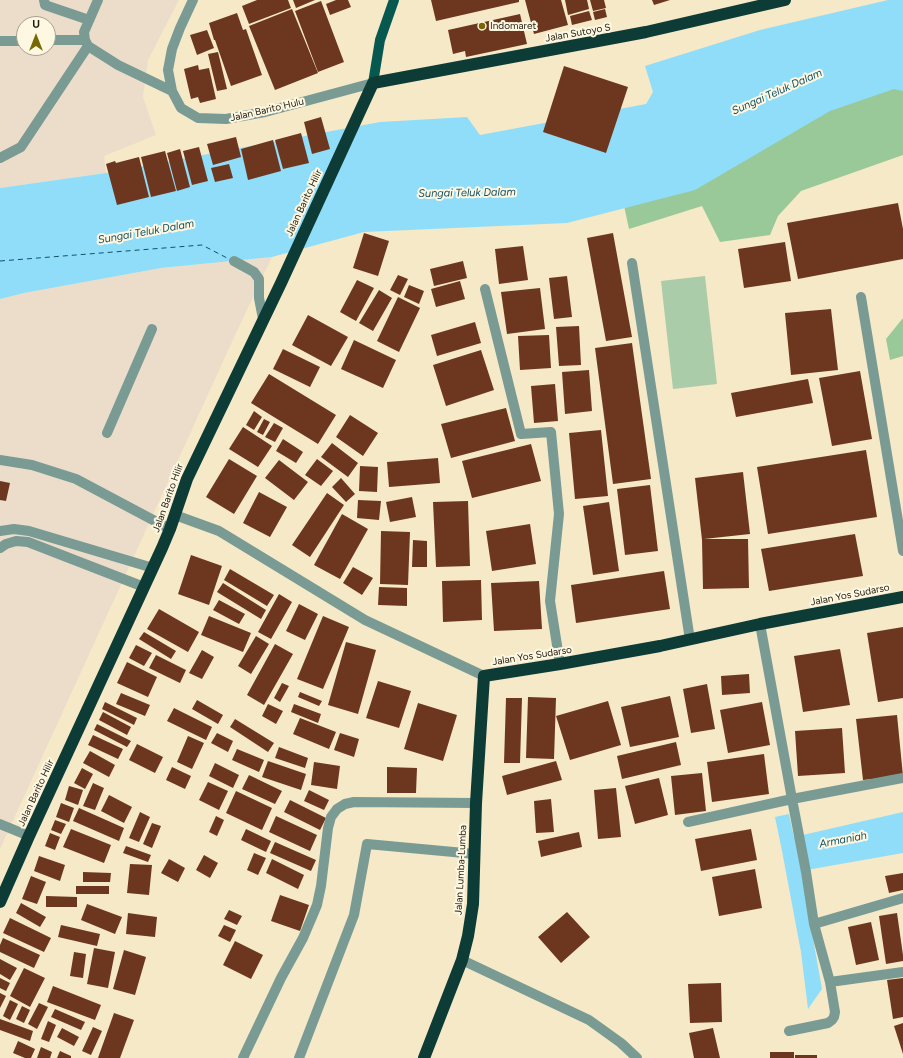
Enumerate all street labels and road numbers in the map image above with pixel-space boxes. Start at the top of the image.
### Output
street label: Jalan Sutoyo S [544,21,612,45]
street label: Jalan Barito Hulu [229,96,305,124]
street label: Jalan Barito Hilir [283,168,325,238]
street label: Jalan Barito Hilir [150,462,186,534]
street label: Jalan Yos Sudarso [809,581,891,609]
street label: Jalan Yos Sudarso [491,644,573,668]
street label: Jalan Barito Hilir [15,758,57,828]
street label: Jalan Lumba-Lumba [453,825,469,915]

